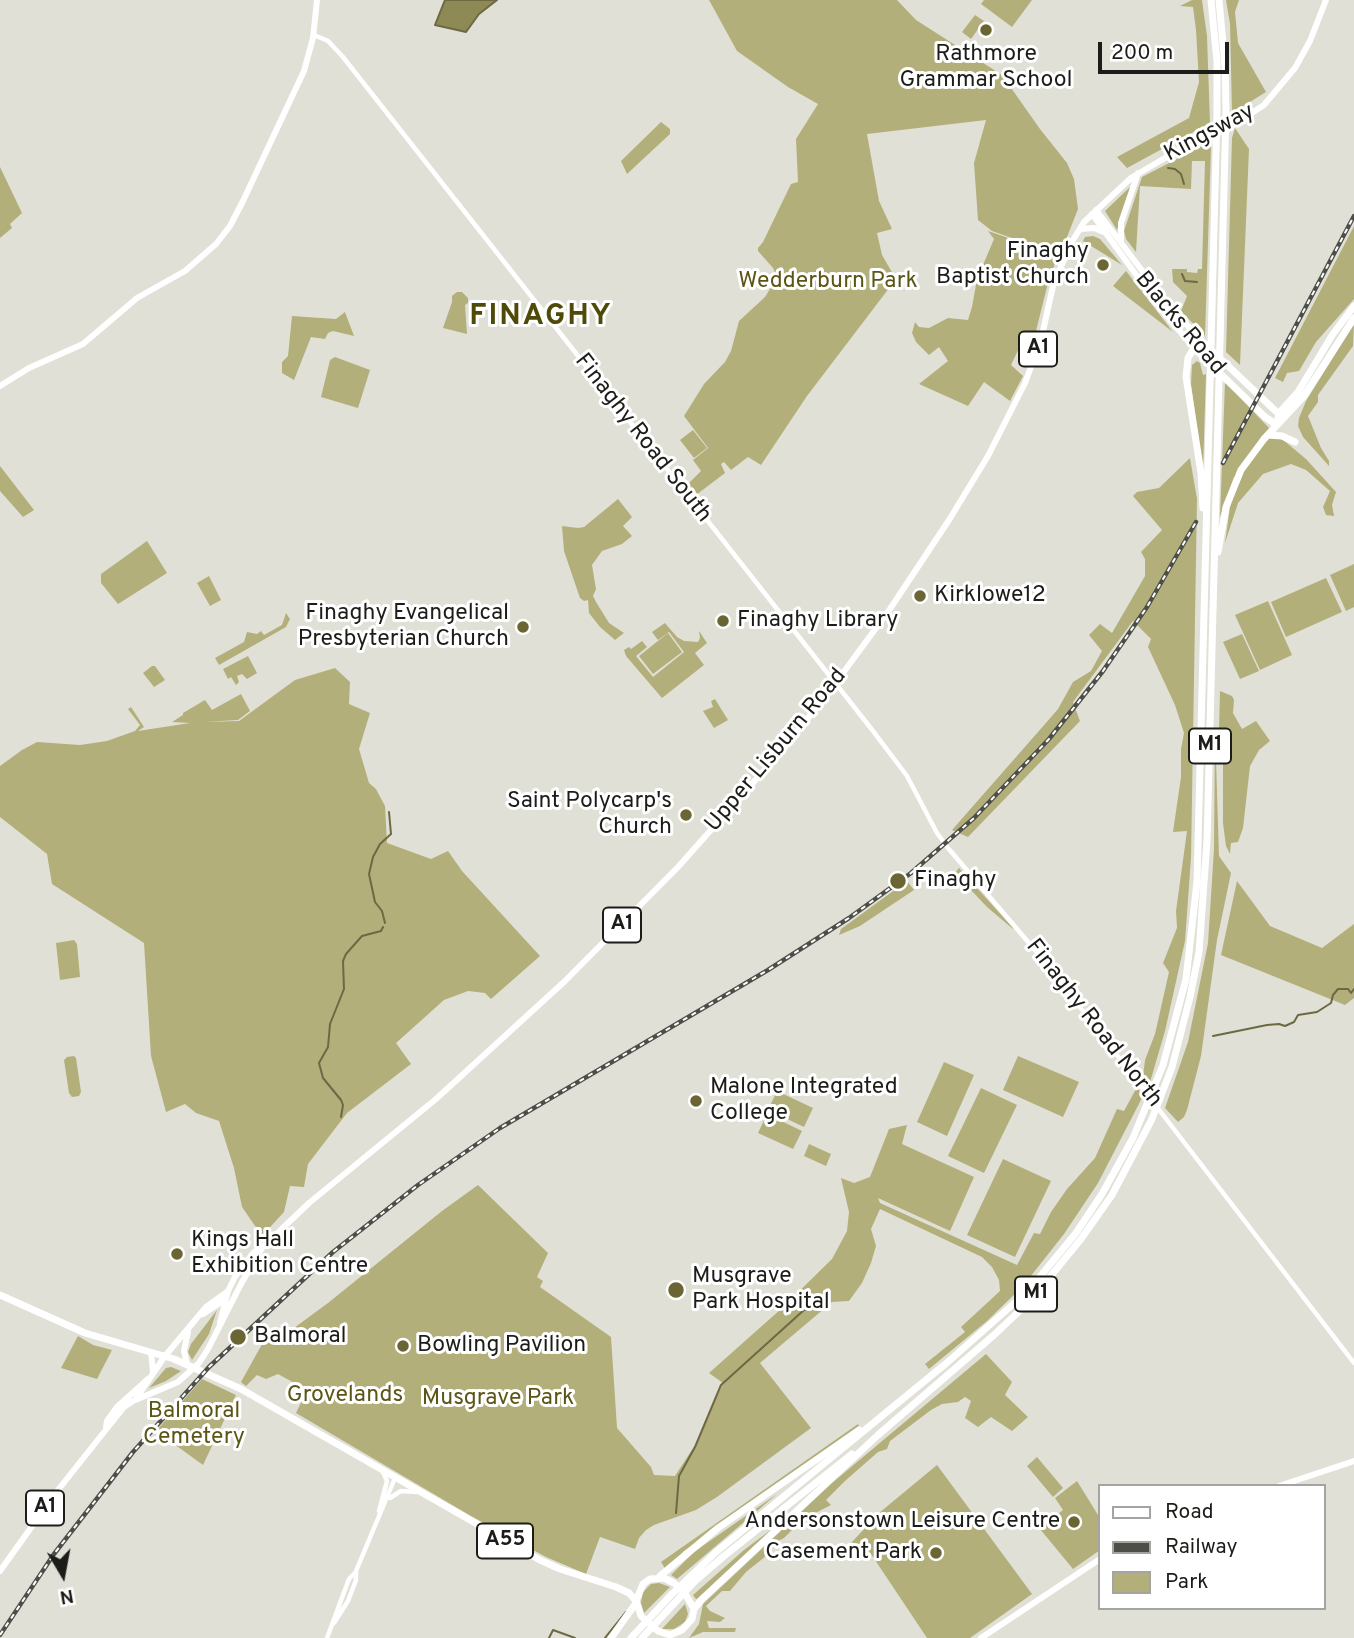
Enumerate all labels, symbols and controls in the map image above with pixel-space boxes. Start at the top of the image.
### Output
marker: Rathmore Grammar School [978,22,994,38]
scale bar [1102,28,1233,72]
text: 200 m [1111,40,1173,67]
place label: Rathmore Grammar School [899,41,1073,95]
street label: Kingsway [1160,99,1260,169]
place label: Finaghy Baptist Church [936,238,1089,292]
marker: Finaghy Baptist Church [1095,257,1111,273]
street label: Blacks Road [1128,267,1230,381]
park label: Wedderburn Park [738,268,918,296]
district label: FINAGHY [470,300,612,336]
road number: A1 [1019,332,1057,366]
street label: Finaghy Road South [568,349,716,529]
place label: Kirklowe12 [934,582,1046,610]
marker: Kirklowe12 [912,588,928,604]
place label: Finaghy Evangelical Presbyterian Church [298,600,509,654]
place label: Finaghy Library [737,607,898,635]
marker: Finaghy Library [715,613,731,629]
marker: Finaghy Evangelical Presbyterian Church [515,619,531,635]
street label: Upper Lisburn Road [701,664,853,838]
road number: M1 [1189,728,1231,764]
place label: Saint Polycarp's Church [507,788,672,842]
marker: Saint Polycarp's Church [678,807,694,823]
place label: Finaghy [914,867,996,895]
marker: Finaghy [888,871,908,891]
road number: A1 [603,908,641,942]
street label: Finaghy Road North [1019,934,1167,1114]
place label: Malone Integrated College [710,1074,898,1128]
marker: Malone Integrated College [688,1093,704,1109]
place label: Kings Hall Exhibition Centre [191,1227,368,1281]
marker: Kings Hall Exhibition Centre [169,1246,185,1262]
place label: Musgrave Park Hospital [692,1263,830,1317]
road number: M1 [1015,1276,1057,1312]
marker: Musgrave Park Hospital [666,1280,686,1300]
place label: Balmoral [254,1323,347,1351]
marker: Balmoral [228,1327,248,1347]
place label: Bowling Pavilion [417,1332,586,1360]
marker: Bowling Pavilion [395,1338,411,1354]
park label: Grovelands [287,1382,403,1410]
park label: Musgrave Park [422,1385,574,1413]
park label: Balmoral Cemetery [143,1398,245,1452]
legend [1098,1484,1326,1610]
road number: A1 [26,1490,64,1526]
text: Road [1165,1499,1214,1526]
place label: Andersonstown Leisure Centre [745,1508,1060,1536]
marker: Andersonstown Leisure Centre [1066,1514,1082,1530]
road number: A55 [477,1524,533,1558]
text: Railway [1165,1534,1238,1561]
place label: Casement Park [765,1539,922,1567]
north arrow [28,1540,98,1610]
marker: Casement Park [928,1545,944,1561]
text: Park [1165,1569,1208,1596]
text: N [58,1583,75,1609]

